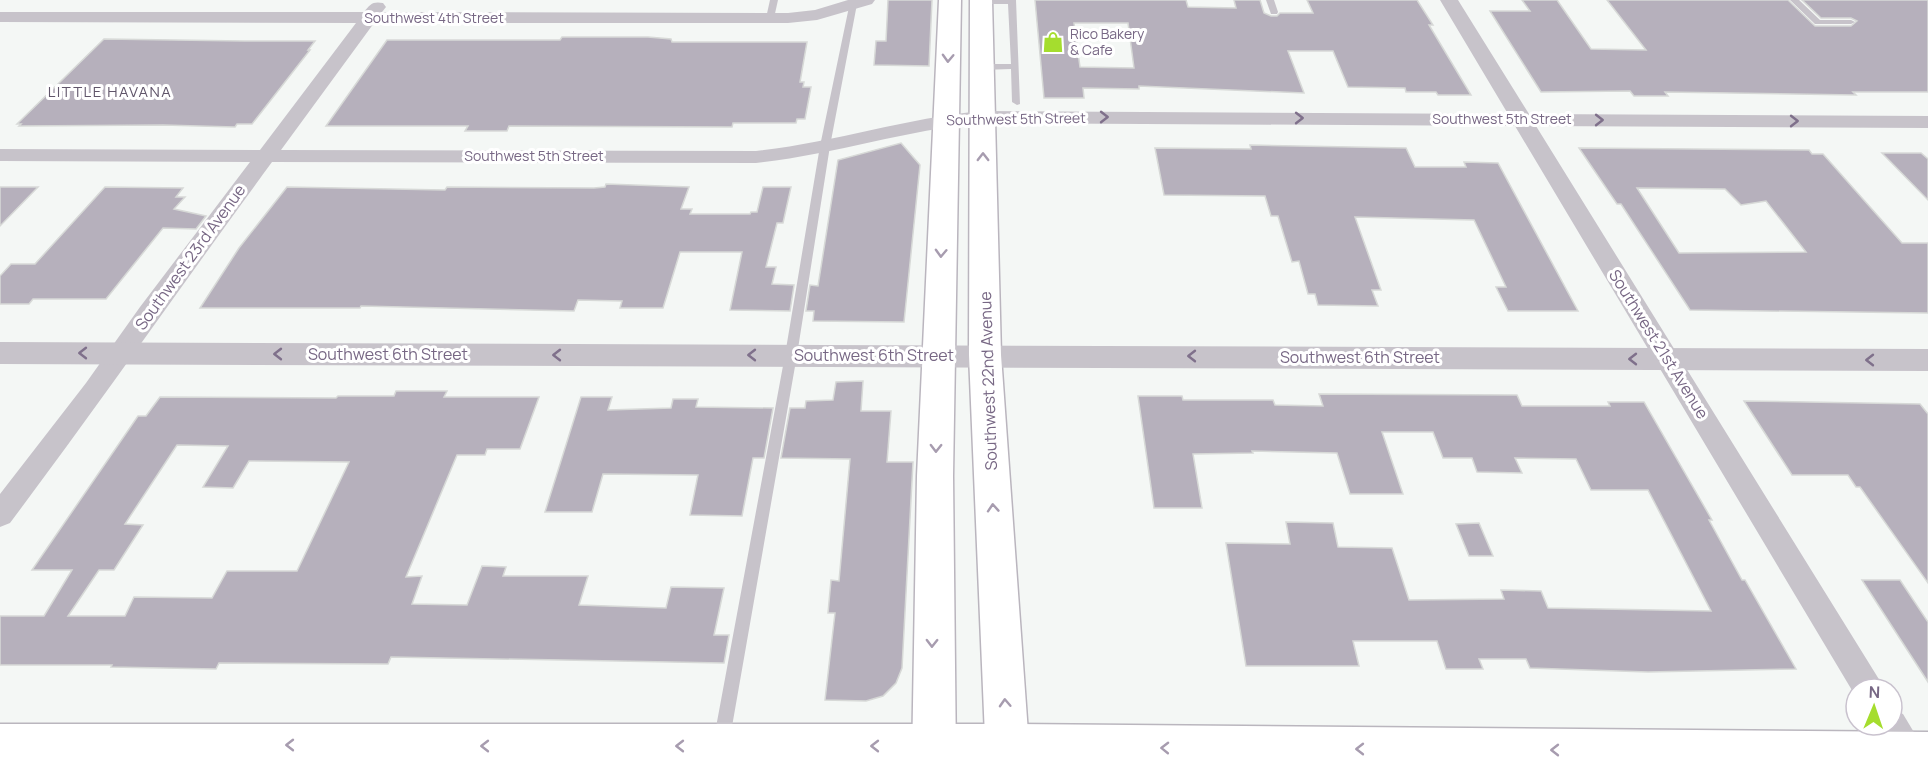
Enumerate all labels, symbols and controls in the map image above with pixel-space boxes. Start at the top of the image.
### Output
street label: Southwest 4th Street [364,8,504,27]
place label: Rico Bakery & Cafe [1070,24,1145,59]
shop icon: Rico Bakery & Cafe [1041,30,1065,54]
one-way arrow [942,54,954,63]
district label: LITTLE HAVANA [48,81,172,102]
street label: Southwest 5th Street [946,108,1086,129]
street label: Southwest 5th Street [1432,109,1572,128]
one-way arrow [1099,111,1108,123]
one-way arrow [1294,112,1303,124]
one-way arrow [1594,114,1603,126]
one-way arrow [1789,115,1798,127]
street label: Southwest 5th Street [464,146,604,165]
one-way arrow [976,152,989,161]
street label: Southwest 23rd Avenue [130,180,250,334]
one-way arrow [935,249,947,258]
street label: Southwest 21st Avenue [1604,265,1714,423]
street label: Southwest 22nd Avenue [974,291,1002,471]
street label: Southwest 6th Street [308,343,468,365]
street label: Southwest 6th Street [794,344,954,366]
street label: Southwest 6th Street [1280,346,1440,368]
one-way arrow [79,347,88,359]
one-way arrow [274,348,283,360]
one-way arrow [553,349,562,361]
one-way arrow [748,349,757,361]
one-way arrow [1187,350,1196,362]
one-way arrow [1628,353,1637,365]
one-way arrow [1865,354,1874,366]
one-way arrow [930,444,942,453]
one-way arrow [987,503,1000,512]
one-way arrow [926,639,939,648]
north arrow [1844,677,1904,737]
text: N [1868,681,1881,703]
one-way arrow [999,698,1012,707]
one-way arrow [285,739,294,751]
one-way arrow [480,740,489,752]
one-way arrow [675,740,684,752]
one-way arrow [870,740,879,752]
one-way arrow [1160,742,1169,754]
one-way arrow [1355,743,1364,755]
one-way arrow [1550,744,1559,756]

